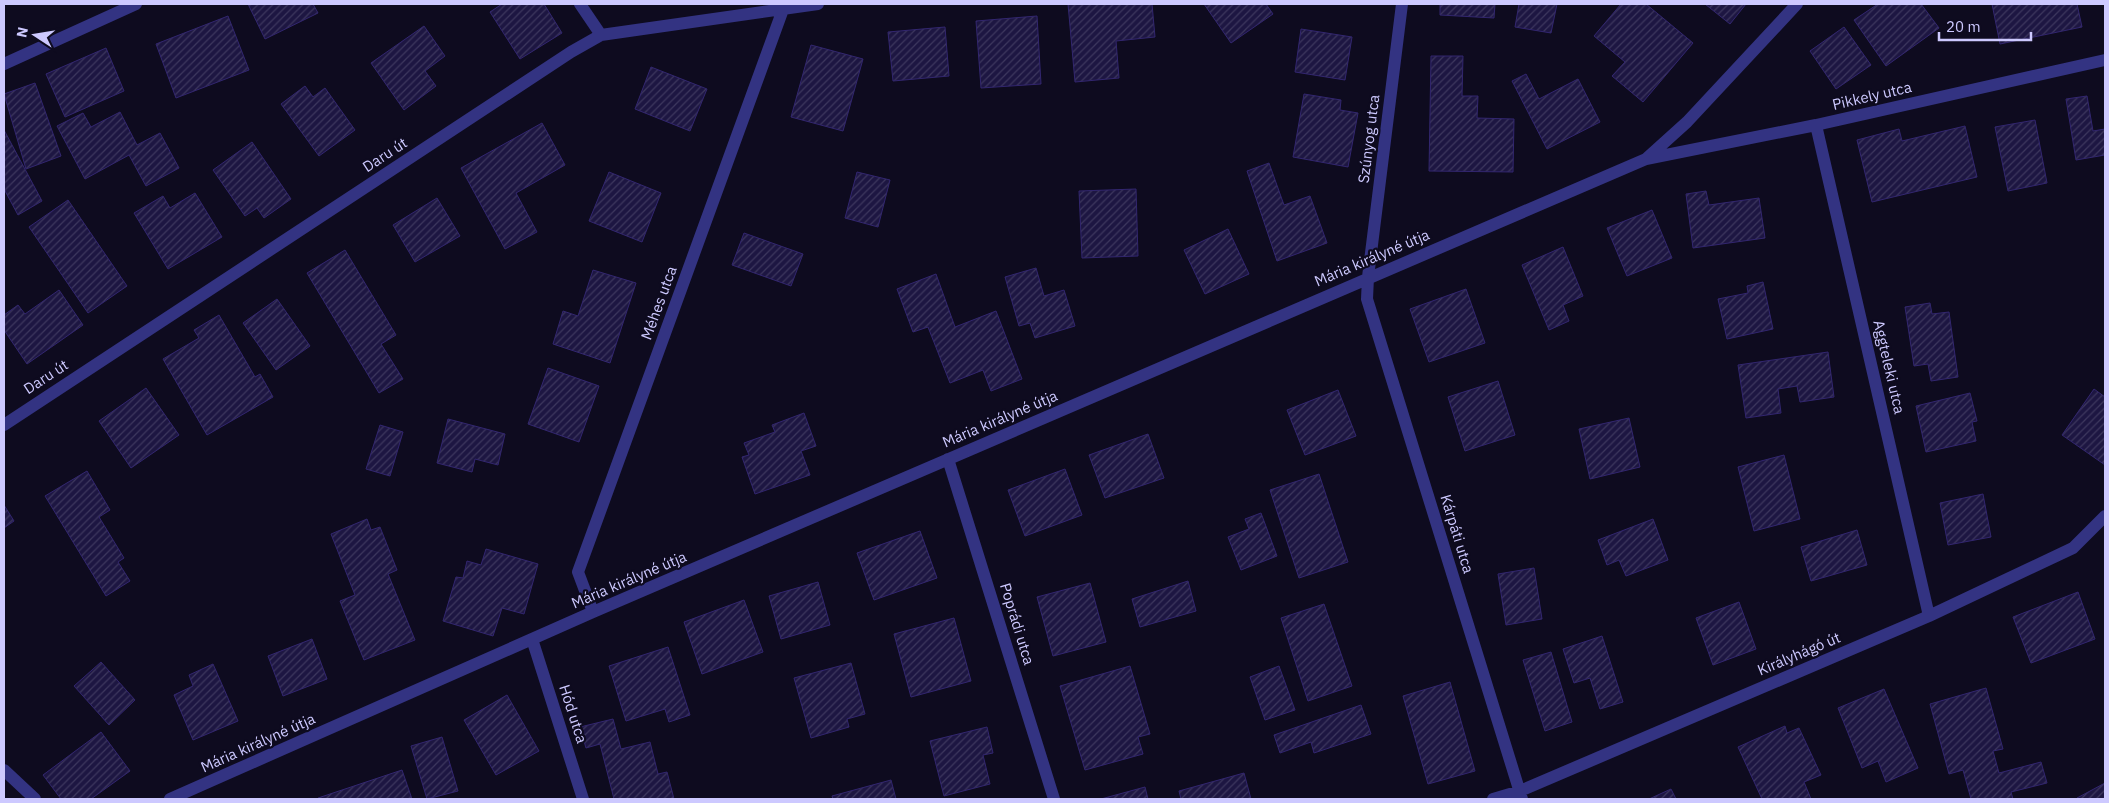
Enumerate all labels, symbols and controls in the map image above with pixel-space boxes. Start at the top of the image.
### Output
north arrow [10,10,60,60]
scale bar [1939,10,2032,42]
text: 20 m [1946,17,1981,36]
text: N [12,25,32,39]
street label: Pikkely utca [1830,77,1913,114]
street label: Szúnyog utca [1354,94,1383,184]
street label: Daru út [359,133,411,176]
street label: Mária királyné útja [1311,225,1432,290]
street label: Méhes utca [636,263,681,342]
street label: Aggteleki utca [1869,318,1910,416]
street label: Daru út [20,355,72,398]
street label: Mária királyné útja [939,386,1060,451]
street label: Kárpáti utca [1436,492,1478,576]
street label: Mária királyné útja [568,547,689,612]
street label: Poprádi utca [996,581,1039,667]
street label: Királyhágó út [1754,628,1843,680]
street label: Hód utca [555,682,592,746]
street label: Mária királyné útja [198,709,318,776]

